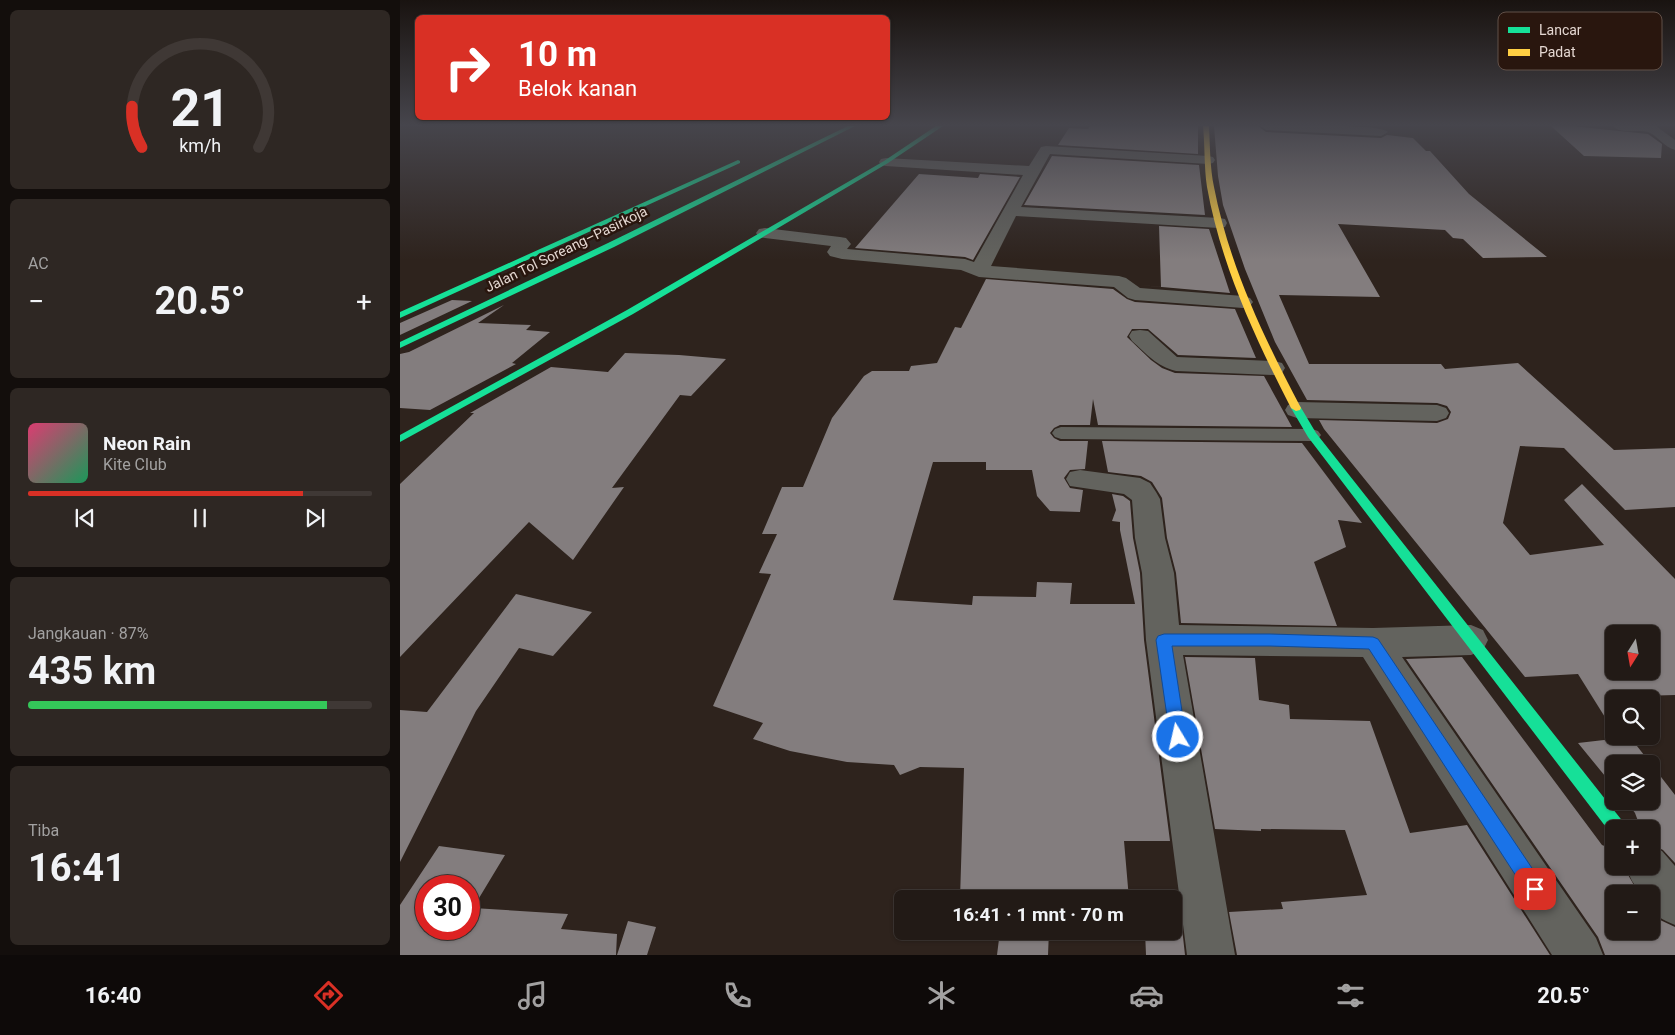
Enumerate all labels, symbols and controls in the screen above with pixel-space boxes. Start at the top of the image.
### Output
legend [1498,12,1662,70]
text: Lancar [1539,22,1582,38]
text: 10 m [518,34,597,75]
icon: right [435,35,500,100]
text: Padat [1539,44,1576,60]
text: Belok kanan [518,76,637,101]
text: 21 [170,78,230,139]
text: km/h [179,135,221,156]
street label: Jalan Tol Soreang–Pasirkoja [482,203,650,295]
text: AC [28,254,49,273]
text: 20.5° [154,279,246,323]
text: − [28,285,44,318]
text: + [356,285,372,318]
text: Neon Rain [103,432,191,455]
text: Kite Club [103,455,167,474]
icon: previous [71,504,99,532]
icon: pause [186,504,214,532]
icon: next [301,504,329,532]
text: Jangkauan · 87% [28,624,148,643]
north arrow [1605,625,1660,680]
map controls [1605,625,1660,940]
text: 435 km [28,649,156,693]
button: search [1605,690,1660,745]
position arrow [1151,710,1203,762]
button: layers [1605,755,1660,810]
button: + [1605,820,1660,875]
text: Tiba [28,821,59,840]
text: 16:41 [28,846,126,890]
pin [1514,868,1556,910]
speed limit sign: 30 [415,875,480,940]
icon: arrive [1521,875,1549,903]
button: − [1605,885,1660,940]
text: 16:41 · 1 mnt · 70 m [952,903,1124,926]
icon: directions [311,978,346,1013]
icon: music [515,978,550,1013]
icon: phone [720,978,755,1013]
icon: climate [924,978,959,1013]
icon: car [1129,978,1164,1013]
icon: filters [1333,978,1368,1013]
text: 16:40 [85,983,141,1008]
text: 20.5° [1537,983,1590,1008]

